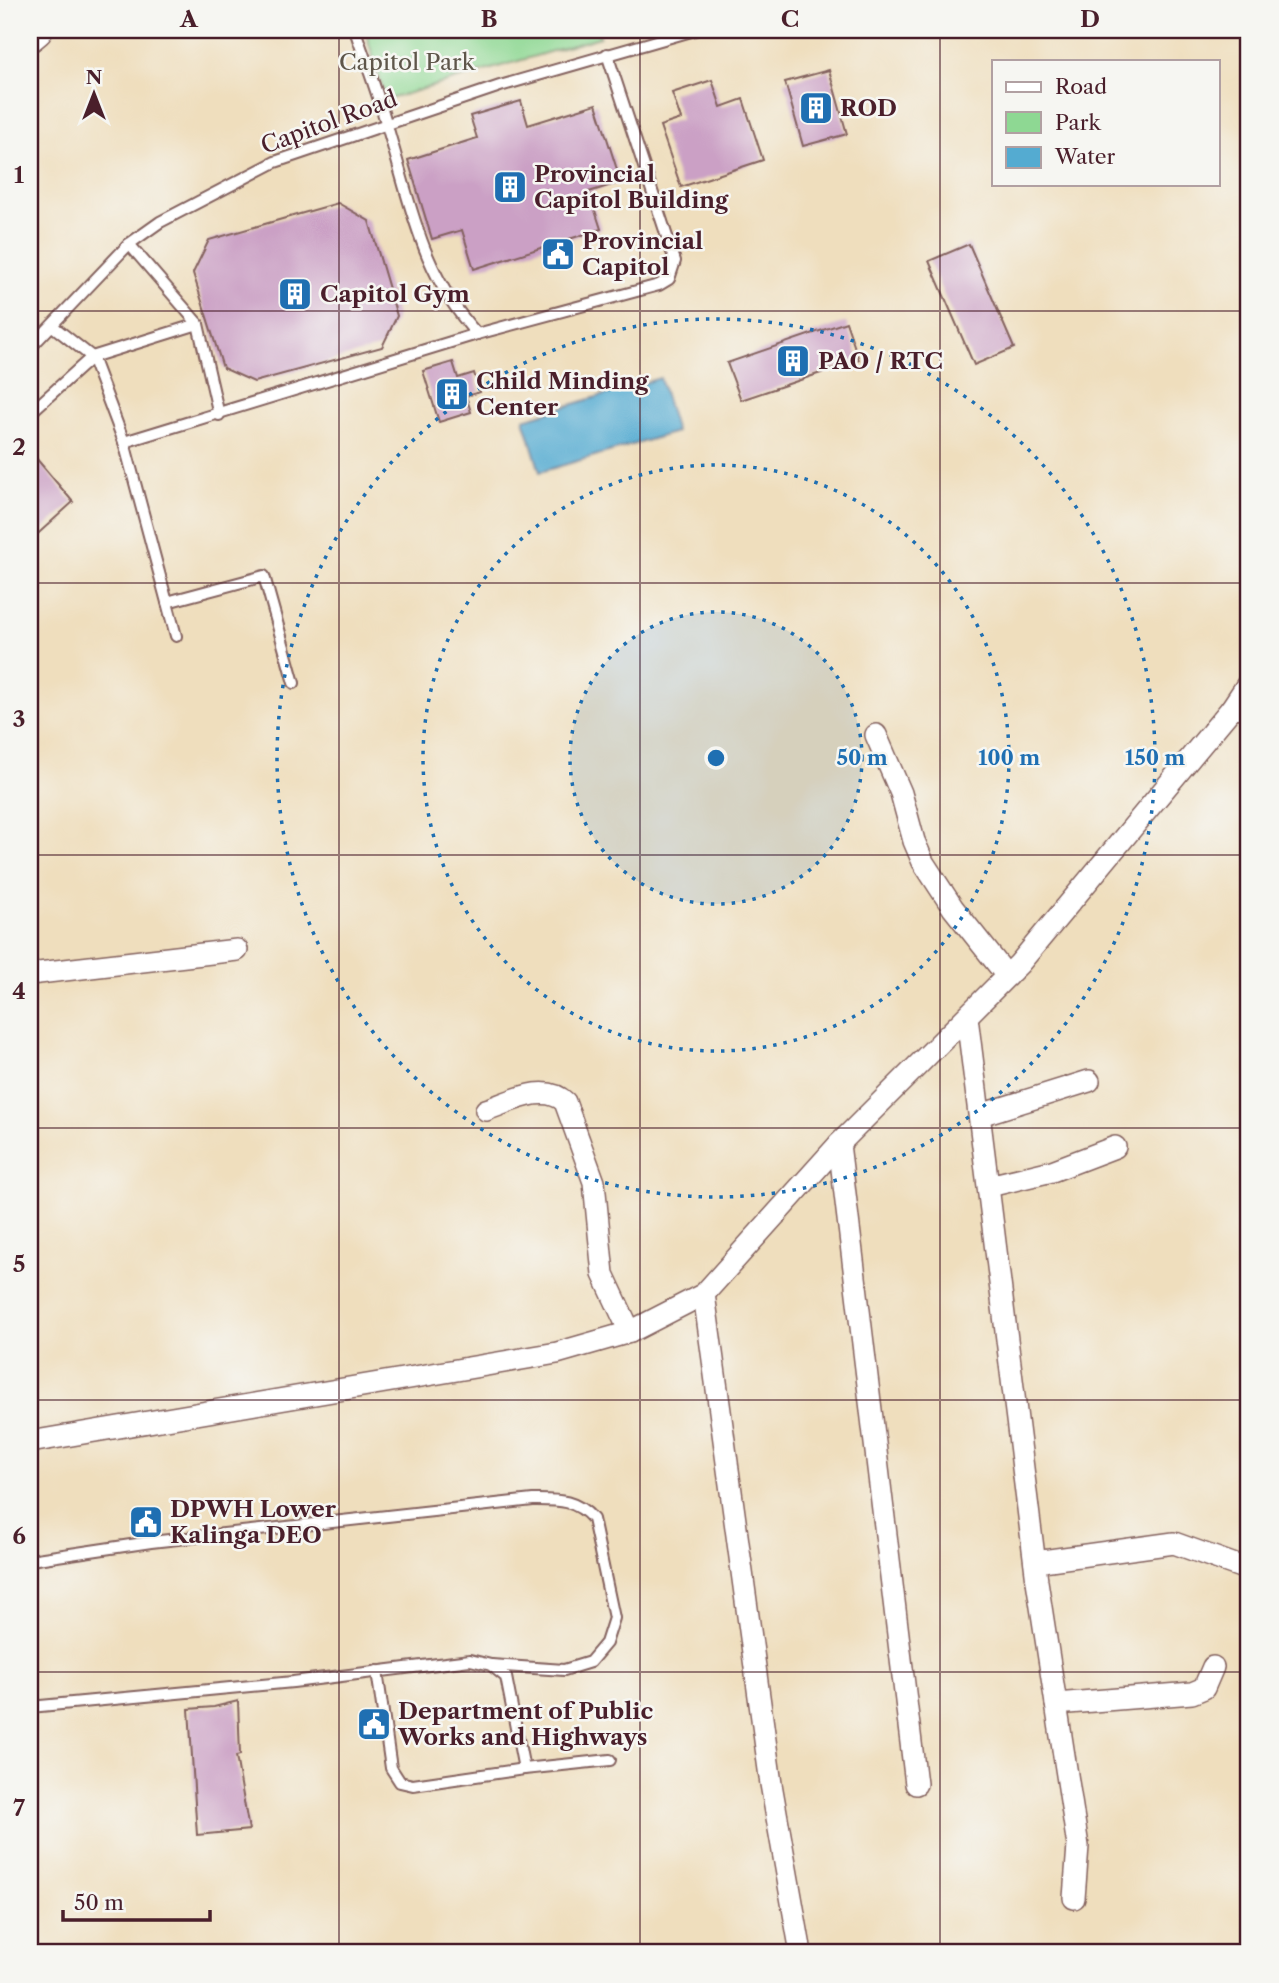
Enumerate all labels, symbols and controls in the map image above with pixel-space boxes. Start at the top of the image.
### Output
text: A [179,5,199,33]
text: B [480,5,498,33]
text: C [781,5,799,33]
text: D [1080,5,1100,33]
park label: Capitol Park [339,48,477,76]
north arrow [60,60,130,130]
legend [992,60,1220,186]
text: N [86,66,102,89]
text: Road [1055,74,1107,99]
street label: Capitol Road [257,84,401,160]
building icon: ROD [797,89,835,127]
place label: ROD [840,94,897,122]
text: Park [1055,110,1101,135]
text: Water [1054,144,1115,169]
place label: Provincial Capitol Building [534,160,729,214]
text: 1 [14,161,25,189]
building icon: Provincial Capitol Building [491,168,529,206]
place label: Provincial Capitol [582,227,703,281]
public building icon: Provincial Capitol [539,235,577,273]
building icon: Capitol Gym [276,275,314,313]
place label: Capitol Gym [320,280,470,308]
building icon: PAO / RTC [774,342,812,380]
place label: PAO / RTC [818,347,943,375]
place label: Child Minding Center [476,367,649,421]
building icon: Child Minding Center [433,375,471,413]
text: 2 [12,433,26,461]
text: 3 [13,705,26,733]
text: 50 m [836,745,888,770]
text: 100 m [978,745,1040,770]
text: 150 m [1125,745,1185,770]
centre of rings [704,746,728,770]
text: 4 [12,977,26,1005]
text: 5 [13,1250,25,1278]
place label: DPWH Lower Kalinga DEO [170,1495,337,1549]
public building icon: DPWH Lower Kalinga DEO [127,1503,165,1541]
text: 6 [12,1522,26,1550]
place label: Department of Public Works and Highways [397,1697,654,1751]
public building icon: Department of Public Works and Highways [355,1705,393,1743]
text: 7 [13,1794,25,1822]
scale bar [63,1878,210,1922]
text: 50 m [74,1890,124,1915]

